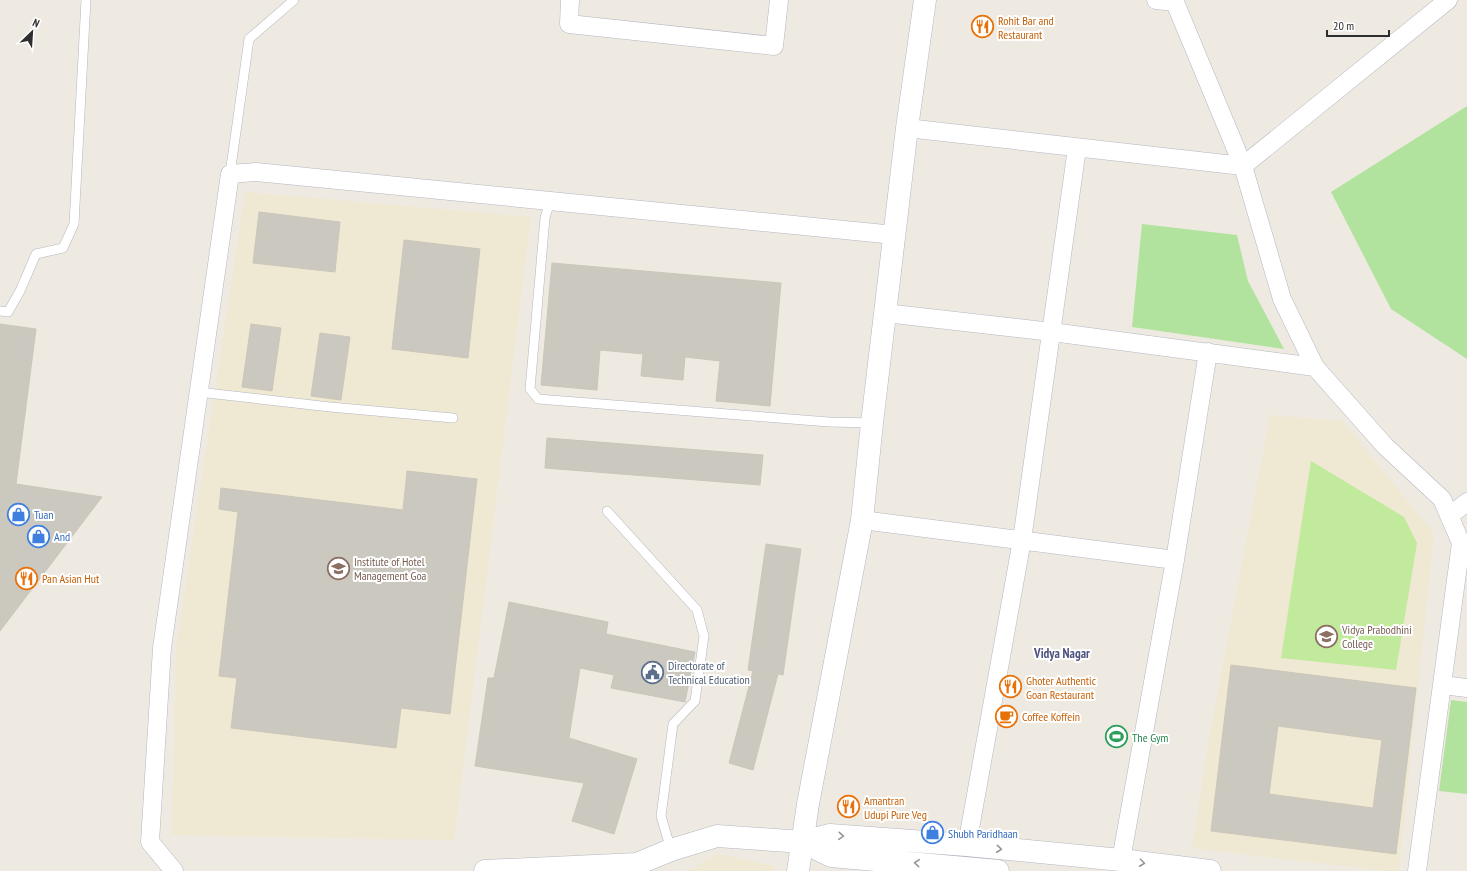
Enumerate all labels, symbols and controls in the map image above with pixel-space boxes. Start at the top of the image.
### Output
north arrow [12,12,52,52]
scale bar [1327,12,1389,38]
place label: Rohit Bar and Restaurant [998,13,1054,42]
restaurant icon: Rohit Bar and Restaurant [969,14,995,40]
text: N [31,15,42,31]
text: 20 m [1333,18,1354,33]
shop icon: Tuan [5,501,31,527]
place label: Tuan [34,507,54,522]
shop icon: And [25,523,51,549]
place label: And [54,529,70,544]
place label: Institute of Hotel Management Goa [354,554,427,583]
school or university icon: Institute of Hotel Management Goa [325,555,351,581]
restaurant icon: Pan Asian Hut [13,565,39,591]
place label: Pan Asian Hut [42,571,100,586]
place label: Vidya Prabodhini College [1341,622,1412,651]
school or university icon: Vidya Prabodhini College [1313,623,1339,649]
district label: Vidya Nagar [1033,645,1090,662]
place label: Directorate of Technical Education [668,658,750,687]
public building icon: Directorate of Technical Education [639,659,665,685]
place label: Ghoter Authentic Goan Restaurant [1026,673,1097,702]
restaurant icon: Ghoter Authentic Goan Restaurant [997,674,1023,700]
cafe icon: Coffee Koffein [993,703,1019,729]
place label: Coffee Koffein [1022,709,1080,724]
sports icon: The Gym [1103,724,1129,750]
place label: The Gym [1132,730,1169,745]
place label: Amantran Udupi Pure Veg [864,793,927,822]
restaurant icon: Amantran Udupi Pure Veg [835,794,861,820]
shop icon: Shubh Paridhaan [920,820,946,846]
place label: Shubh Paridhaan [948,826,1018,841]
one-way arrow [838,832,844,841]
one-way arrow [996,844,1002,853]
one-way arrow [1139,858,1145,867]
one-way arrow [914,859,920,868]

